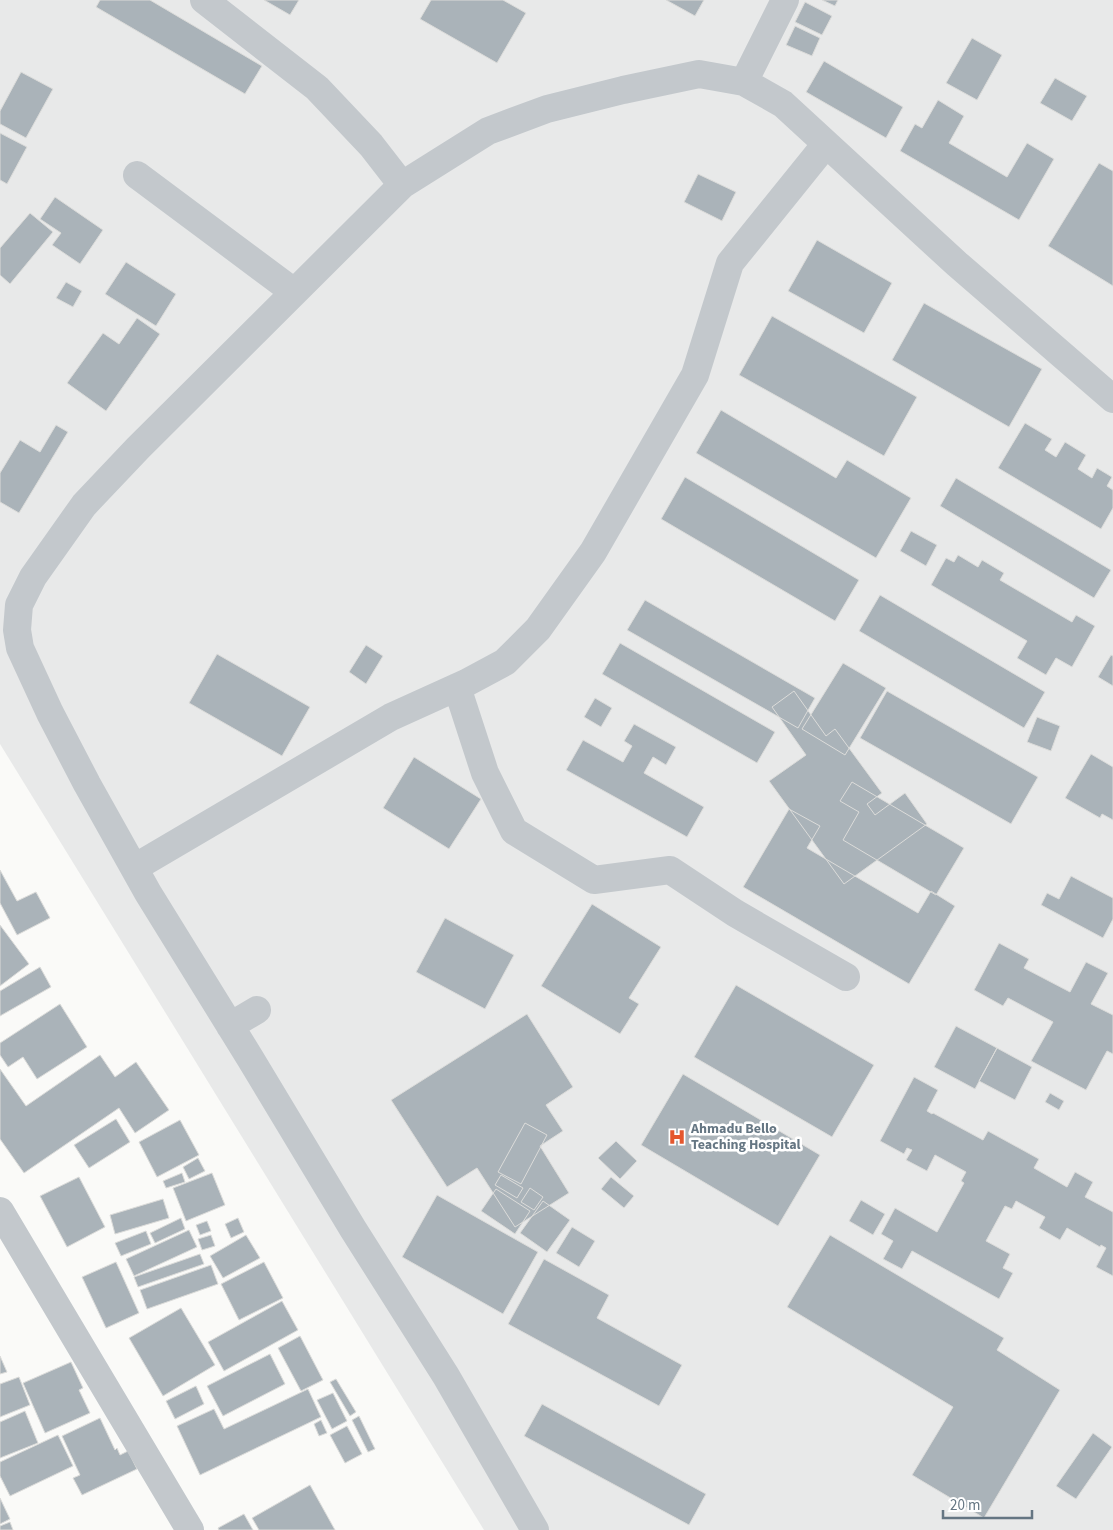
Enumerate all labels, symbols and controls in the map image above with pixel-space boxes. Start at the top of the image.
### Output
place label: Ahmadu Bello Teaching Hospital [690,1119,801,1155]
hospital icon: Ahmadu Bello Teaching Hospital [667,1127,687,1147]
scale bar [943,1488,1032,1520]
text: 20 m [950,1495,980,1516]

